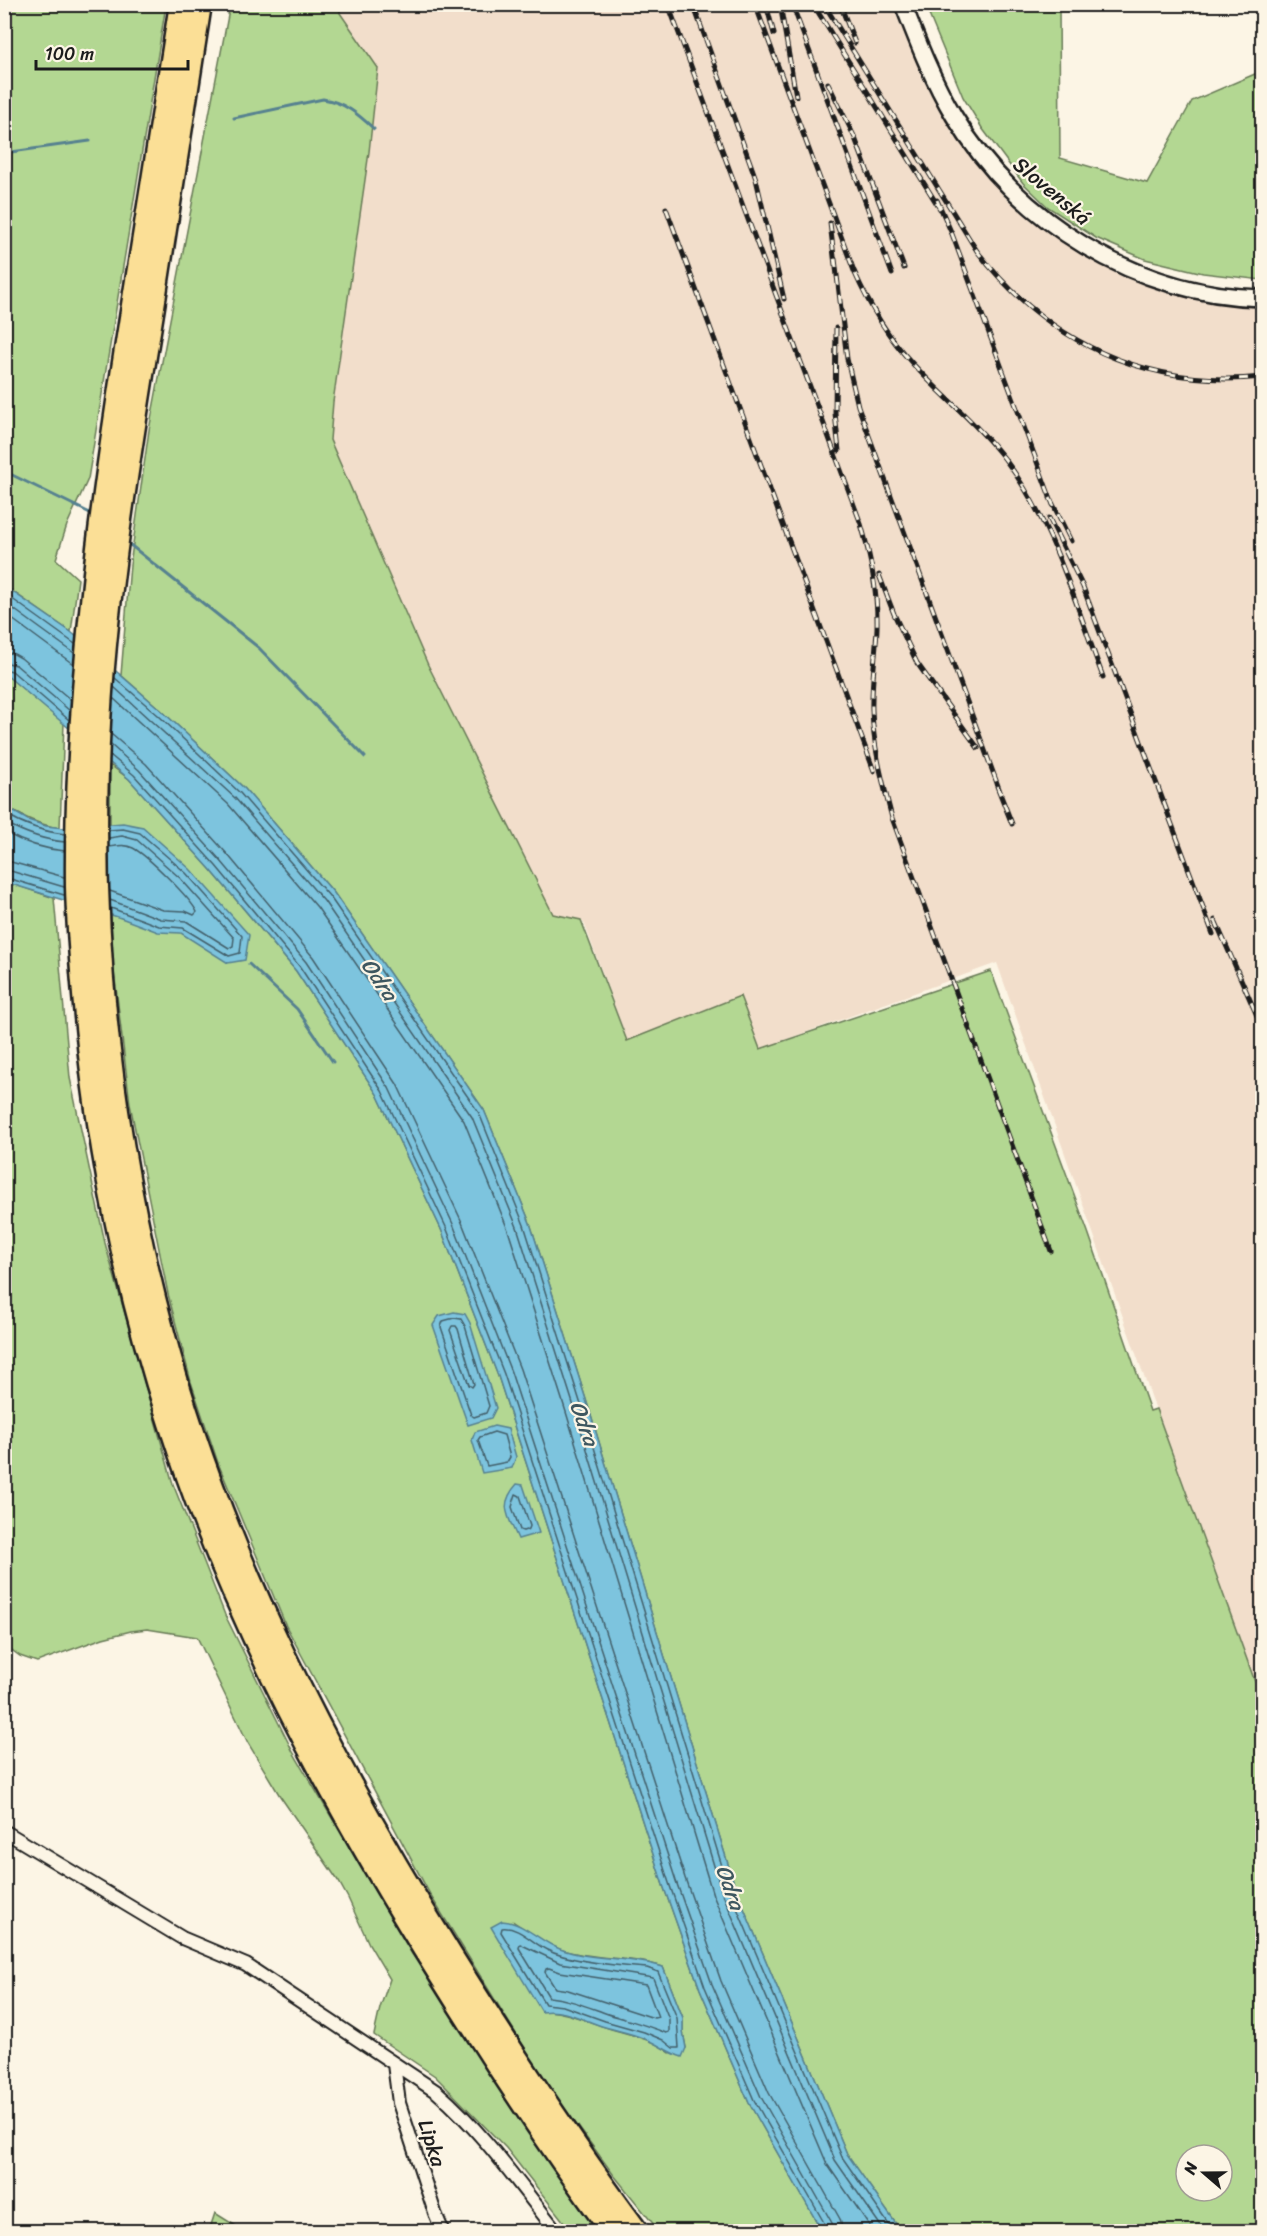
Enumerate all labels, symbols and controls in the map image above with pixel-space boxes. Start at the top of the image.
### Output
scale bar [36,33,188,71]
text: 100 m [45,38,94,70]
street label: Slovenská [1004,147,1100,236]
water label: Odra [351,949,410,1011]
water label: Odra [558,1395,611,1453]
water label: Odra [704,1859,757,1917]
street label: Lipka [406,2114,458,2172]
north arrow [1174,2143,1234,2203]
text: N [1175,2157,1206,2179]

